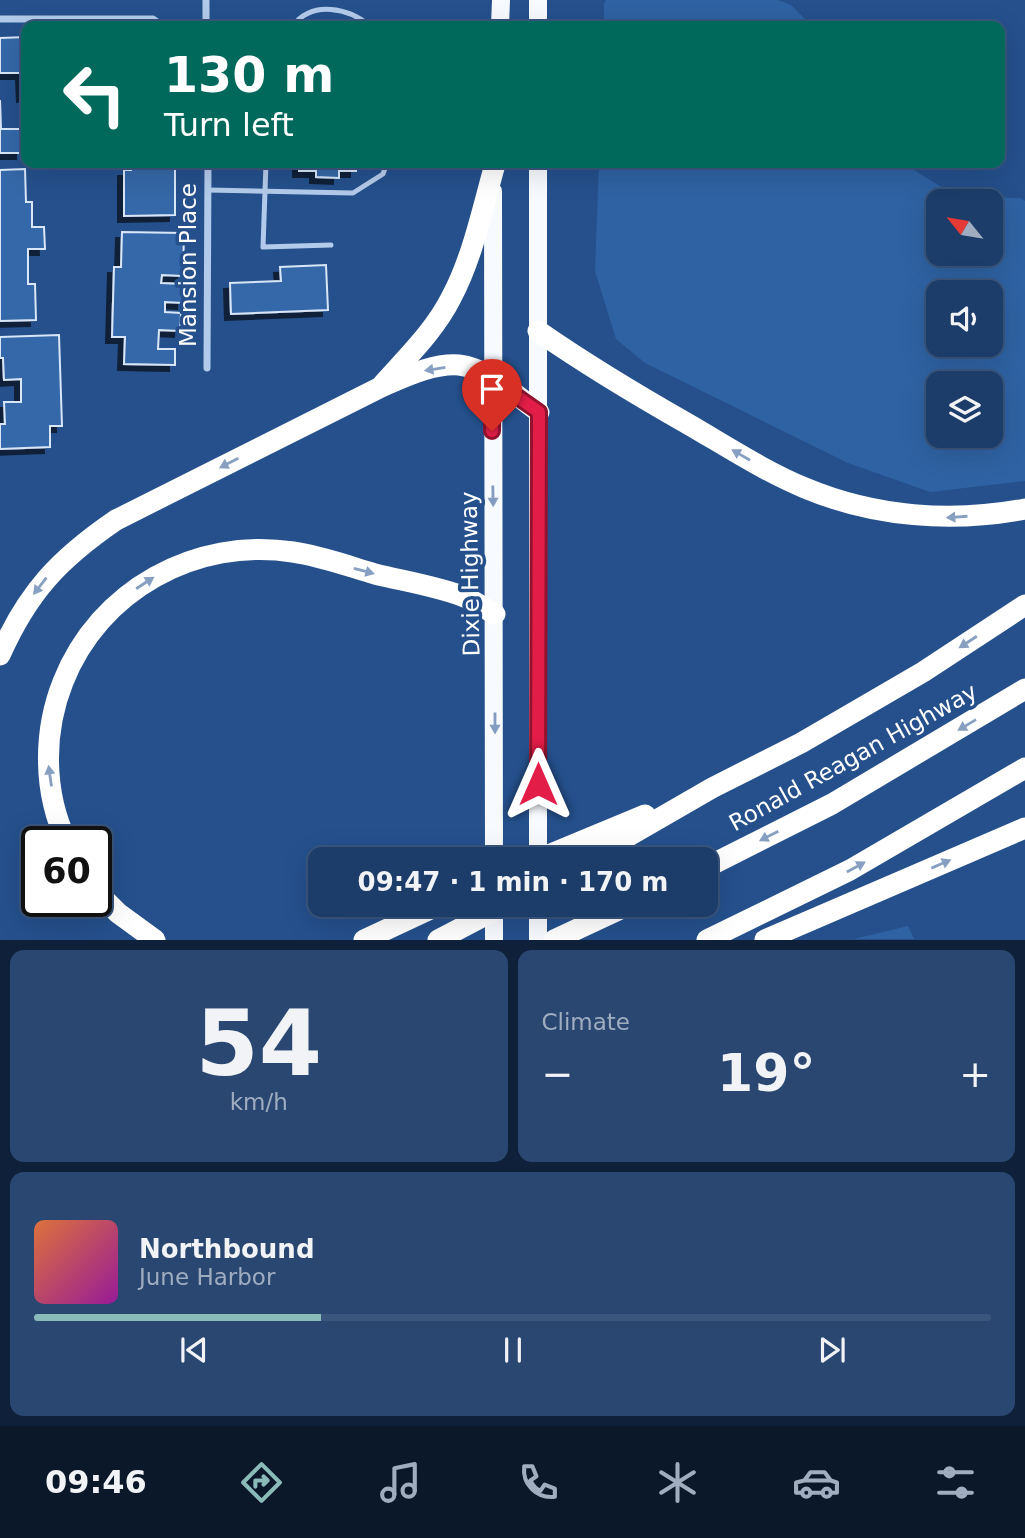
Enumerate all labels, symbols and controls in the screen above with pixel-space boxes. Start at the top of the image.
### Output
text: 130 m [164,47,334,104]
icon: left [49,49,140,140]
text: Turn left [164,106,294,144]
street label: Mansion Place [175,183,201,347]
north arrow [926,189,1003,266]
map controls [926,189,1003,448]
button: sound [926,280,1003,357]
pin [462,359,522,431]
one-way arrow [424,364,446,375]
icon: arrive [473,370,511,408]
button: layers [926,371,1003,448]
one-way arrow [732,449,751,461]
one-way arrow [219,458,239,469]
one-way arrow [488,485,499,507]
street label: Dixie Highway [456,491,484,657]
one-way arrow [946,512,968,523]
one-way arrow [354,566,375,576]
one-way arrow [33,576,48,594]
one-way arrow [135,576,155,589]
one-way arrow [958,636,978,649]
street label: Ronald Reagan Highway [725,678,981,836]
one-way arrow [489,712,501,734]
one-way arrow [957,719,976,731]
position arrow [501,747,575,821]
one-way arrow [44,765,55,787]
speed limit sign: 60 [21,826,112,917]
one-way arrow [758,830,778,842]
one-way arrow [930,858,951,869]
one-way arrow [846,861,866,873]
text: 09:47 · 1 min · 170 m [358,867,668,897]
text: 54 [195,991,322,1096]
text: Climate [542,1009,630,1035]
text: 19° [717,1043,815,1103]
text: − [542,1052,573,1096]
text: + [959,1052,991,1096]
text: km/h [230,1089,288,1115]
text: Northbound [139,1234,315,1264]
text: June Harbor [139,1264,275,1290]
icon: previous [175,1331,213,1369]
icon: pause [494,1331,532,1369]
icon: next [813,1331,851,1369]
icon: directions [237,1458,286,1507]
icon: music [376,1458,425,1507]
icon: phone [514,1458,563,1507]
icon: climate [653,1458,702,1507]
icon: car [792,1458,841,1507]
icon: filters [931,1458,980,1507]
text: 09:46 [45,1463,147,1501]

